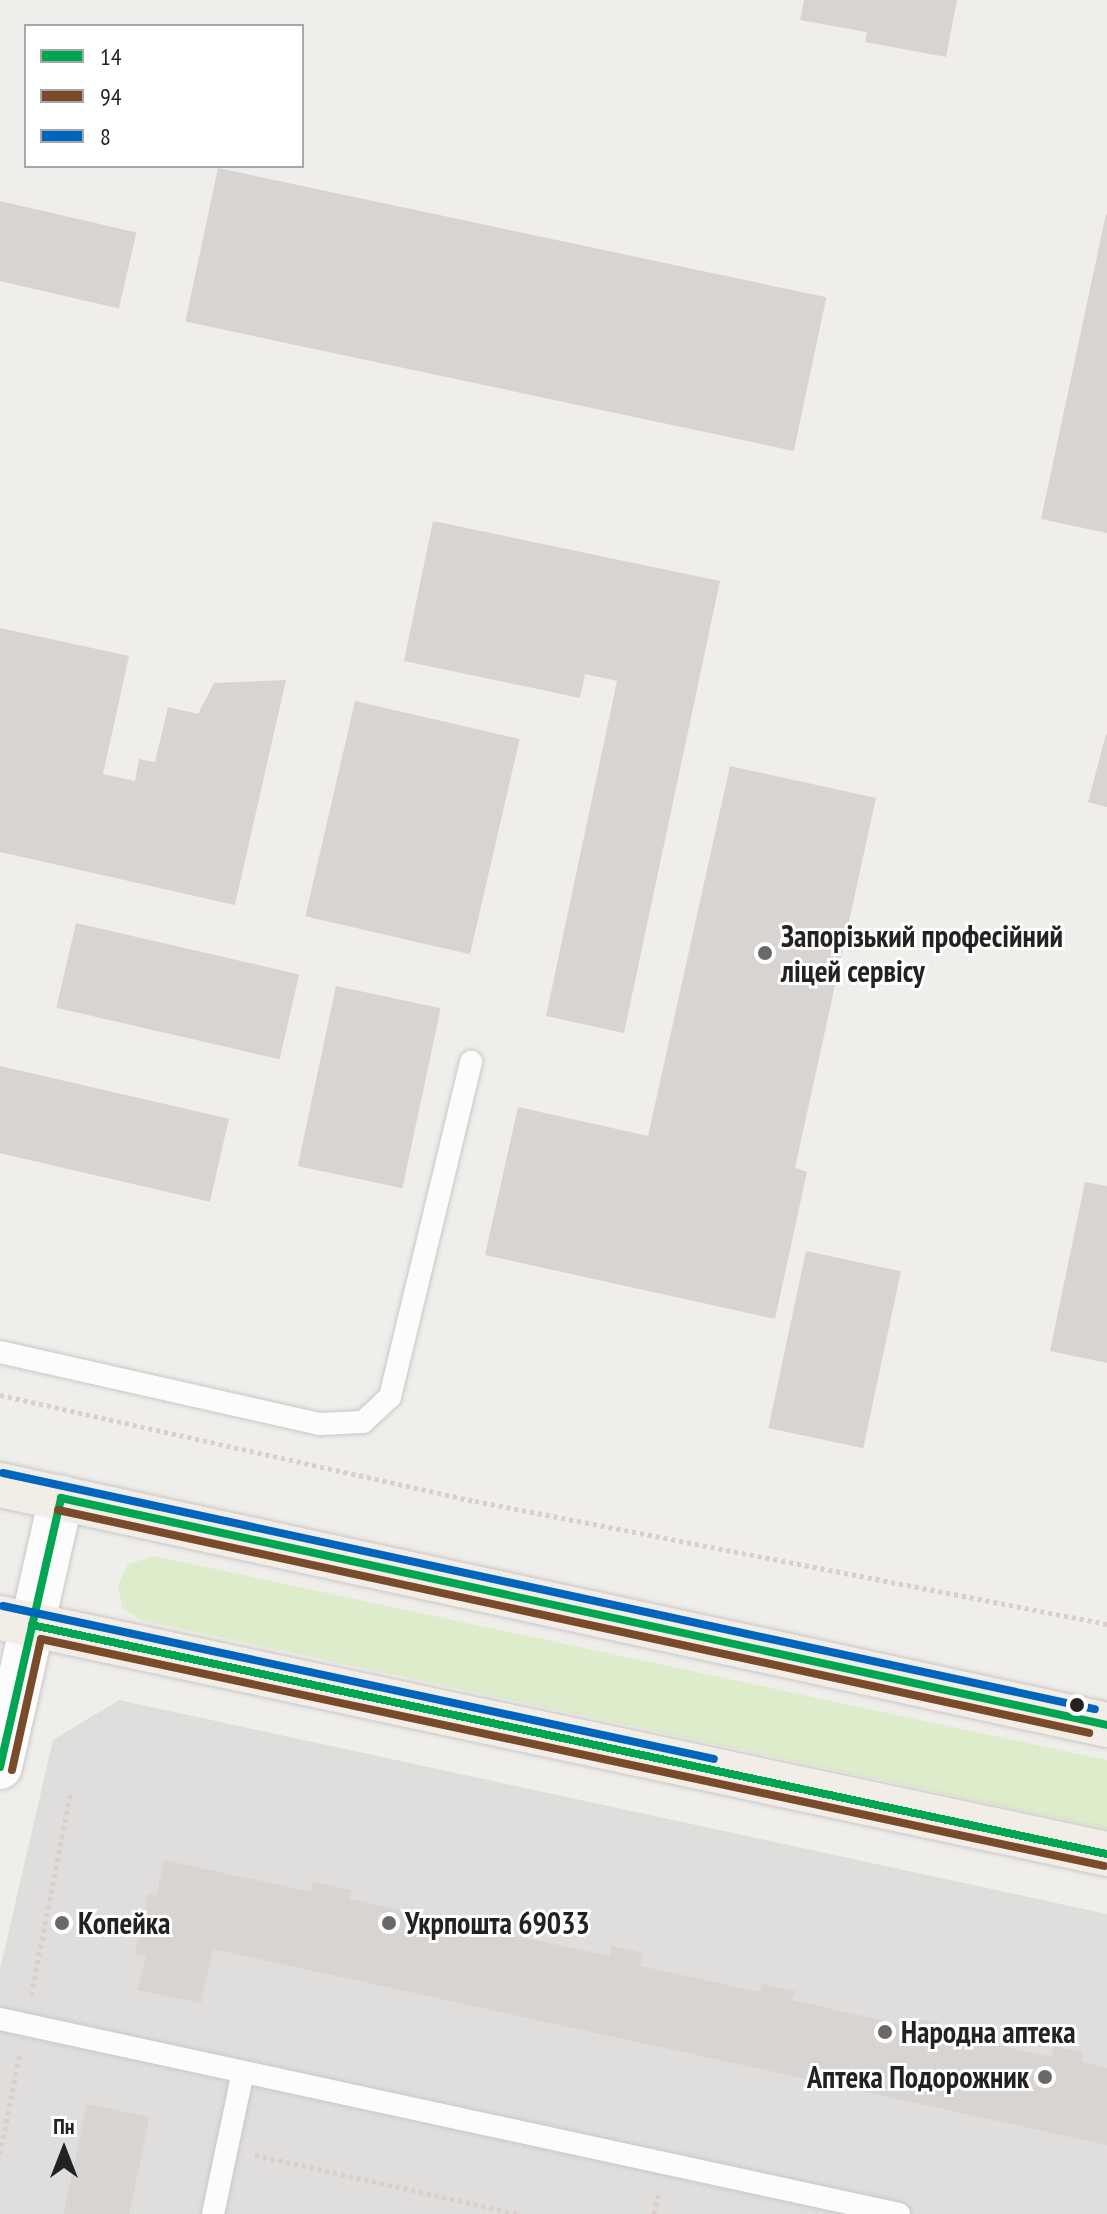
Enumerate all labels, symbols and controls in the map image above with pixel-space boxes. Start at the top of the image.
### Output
legend [24,24,304,168]
text: 14 [100,41,122,72]
text: 94 [100,81,122,112]
text: 8 [100,121,111,152]
place label: Запорізький професійний ліцей сервісу [781,918,1063,988]
marker: Запорізький професійний ліцей сервісу [756,944,774,962]
unlabelled marker [1069,1697,1085,1713]
place label: Копейка [78,1905,170,1941]
place label: Укрпошта 69033 [405,1905,590,1941]
marker: Копейка [53,1914,71,1932]
marker: Укрпошта 69033 [380,1914,398,1932]
place label: Народна аптека [901,2014,1076,2050]
marker: Народна аптека [876,2023,894,2041]
place label: Аптека Подорожник [807,2059,1029,2095]
marker: Аптека Подорожник [1036,2068,1054,2086]
north arrow [24,2110,104,2190]
text: Пн [53,2112,75,2140]

